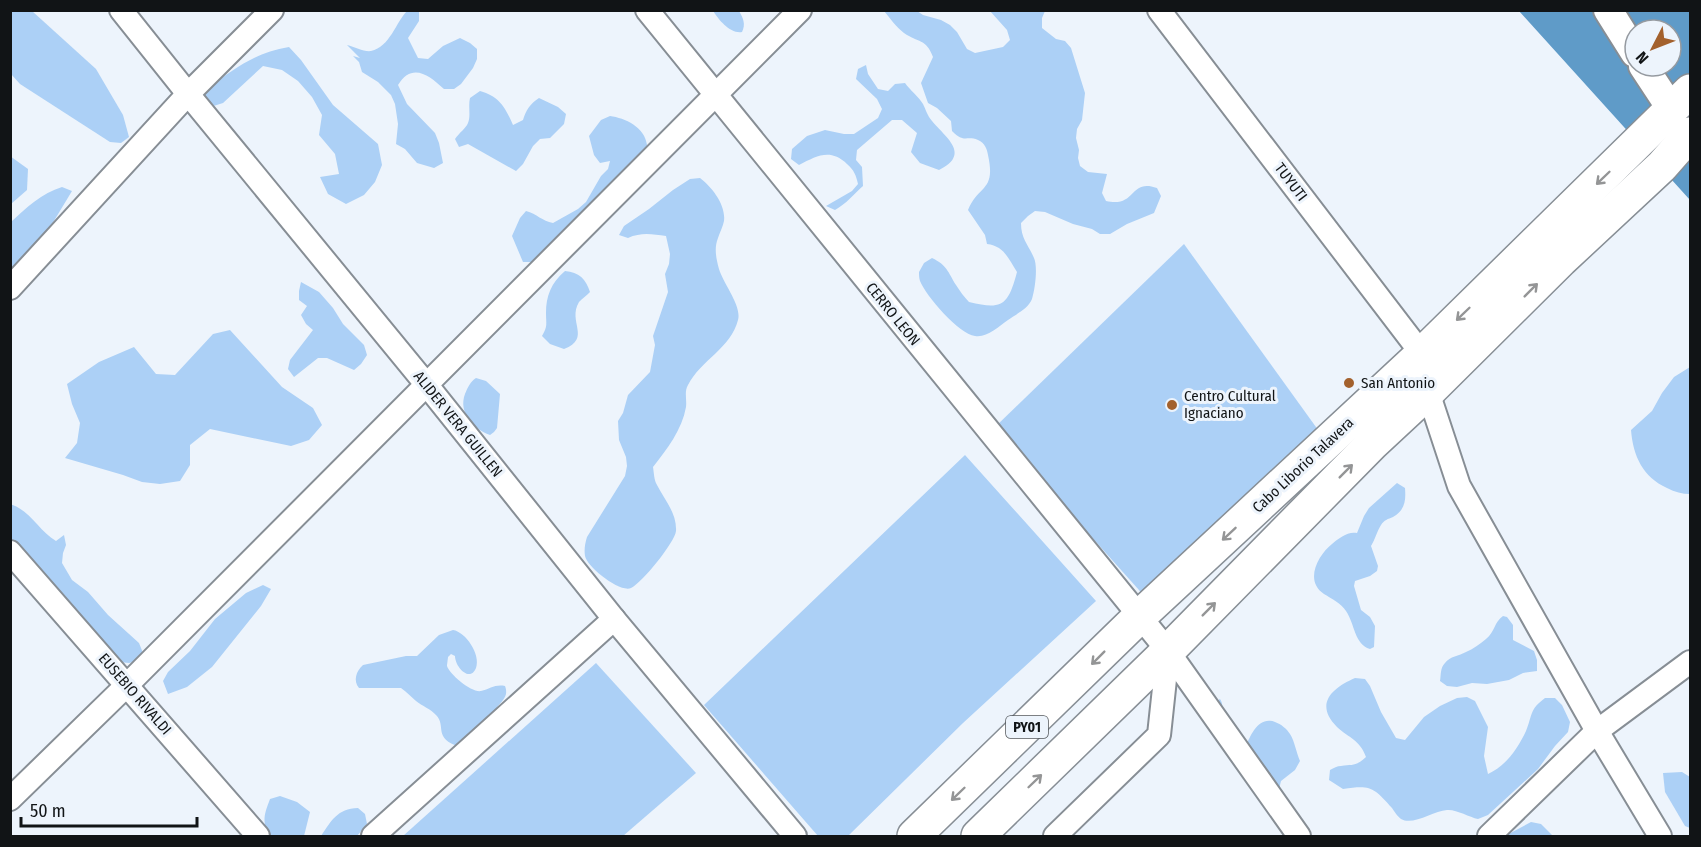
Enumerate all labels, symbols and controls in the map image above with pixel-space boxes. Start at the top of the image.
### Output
north arrow [1623,18,1683,78]
text: N [1632,48,1652,68]
street label: TUYUTI [1271,159,1311,205]
one-way arrow [1595,171,1610,186]
street label: CERRO LEON [862,279,924,349]
one-way arrow [1523,283,1538,298]
one-way arrow [1456,307,1471,322]
street label: ALIDER VERA GUILLEN [410,367,506,481]
place label: San Antonio [1361,374,1435,392]
marker: San Antonio [1342,376,1356,390]
place label: Centro Cultural Ignaciano [1184,387,1276,422]
marker: Centro Cultural Ignaciano [1165,398,1179,412]
street label: Cabo Liborio Talavera [1249,414,1357,516]
one-way arrow [1339,463,1354,478]
one-way arrow [1222,527,1237,541]
one-way arrow [1202,602,1216,617]
street label: EUSEBIO RIVALDI [95,650,175,738]
one-way arrow [1090,651,1105,666]
road number: PY01 [1006,716,1048,738]
one-way arrow [1027,773,1042,788]
one-way arrow [951,787,966,801]
scale bar [21,790,196,828]
text: 50 m [30,800,66,822]

